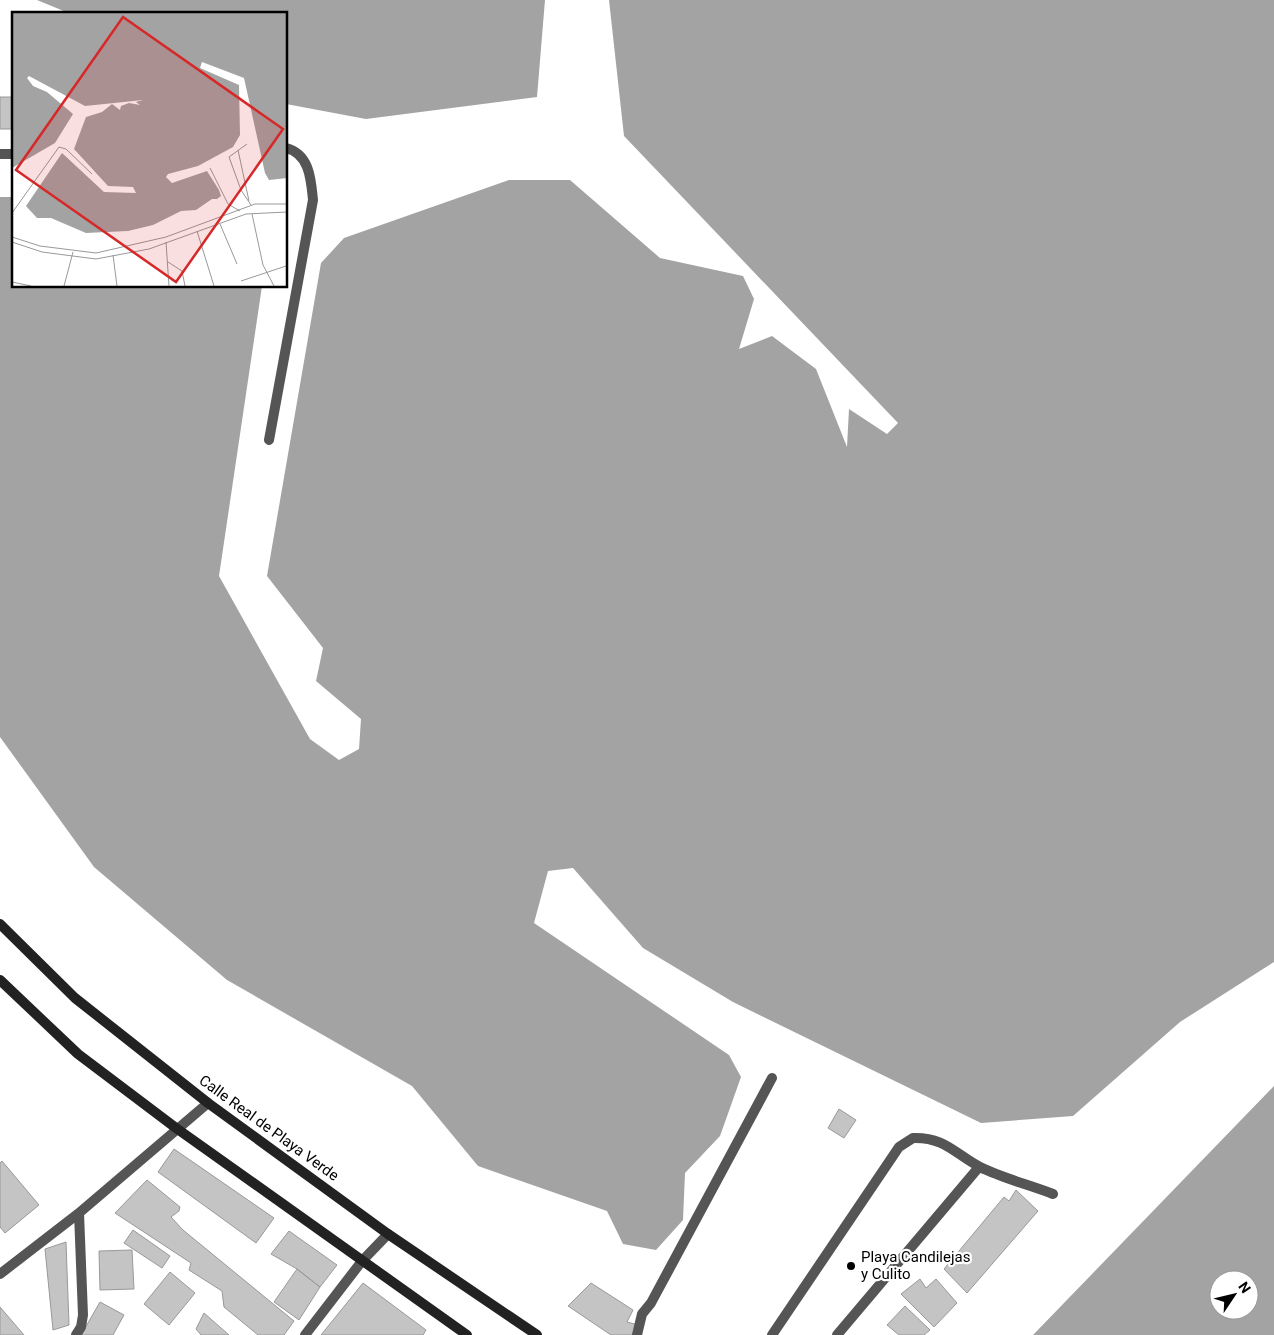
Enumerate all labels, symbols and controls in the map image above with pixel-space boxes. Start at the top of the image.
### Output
inset map [12,12,288,288]
street label: Calle Real de Playa Verde [196,1071,342,1185]
place label: Playa Candilejas y Culito [861,1248,970,1283]
marker: Playa Candilejas y Culito [845,1260,857,1272]
north arrow [1209,1270,1259,1320]
text: N [1235,1279,1254,1296]

